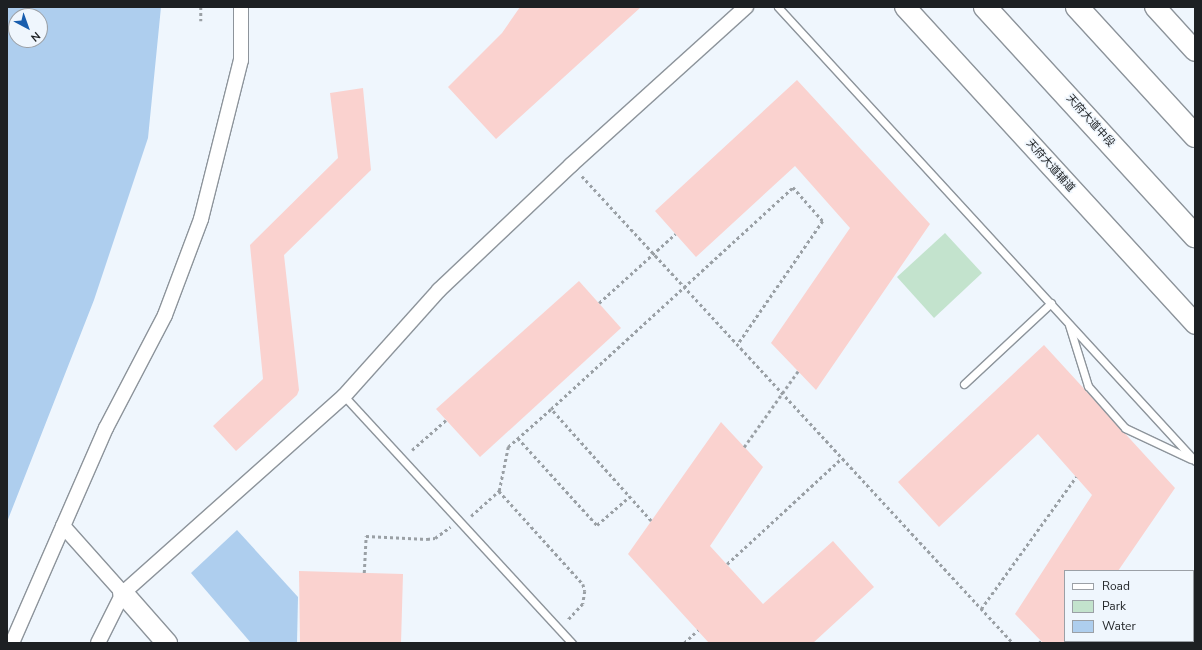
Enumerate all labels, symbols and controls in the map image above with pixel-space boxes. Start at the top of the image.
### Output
north arrow [8,8,48,48]
text: N [28,28,44,45]
street label: 天府大道中段 [1063,92,1117,150]
street label: 天府大道辅道 [1023,137,1077,195]
legend [1064,570,1194,642]
text: Road [1102,578,1130,594]
text: Park [1102,598,1126,614]
text: Water [1102,618,1136,634]

